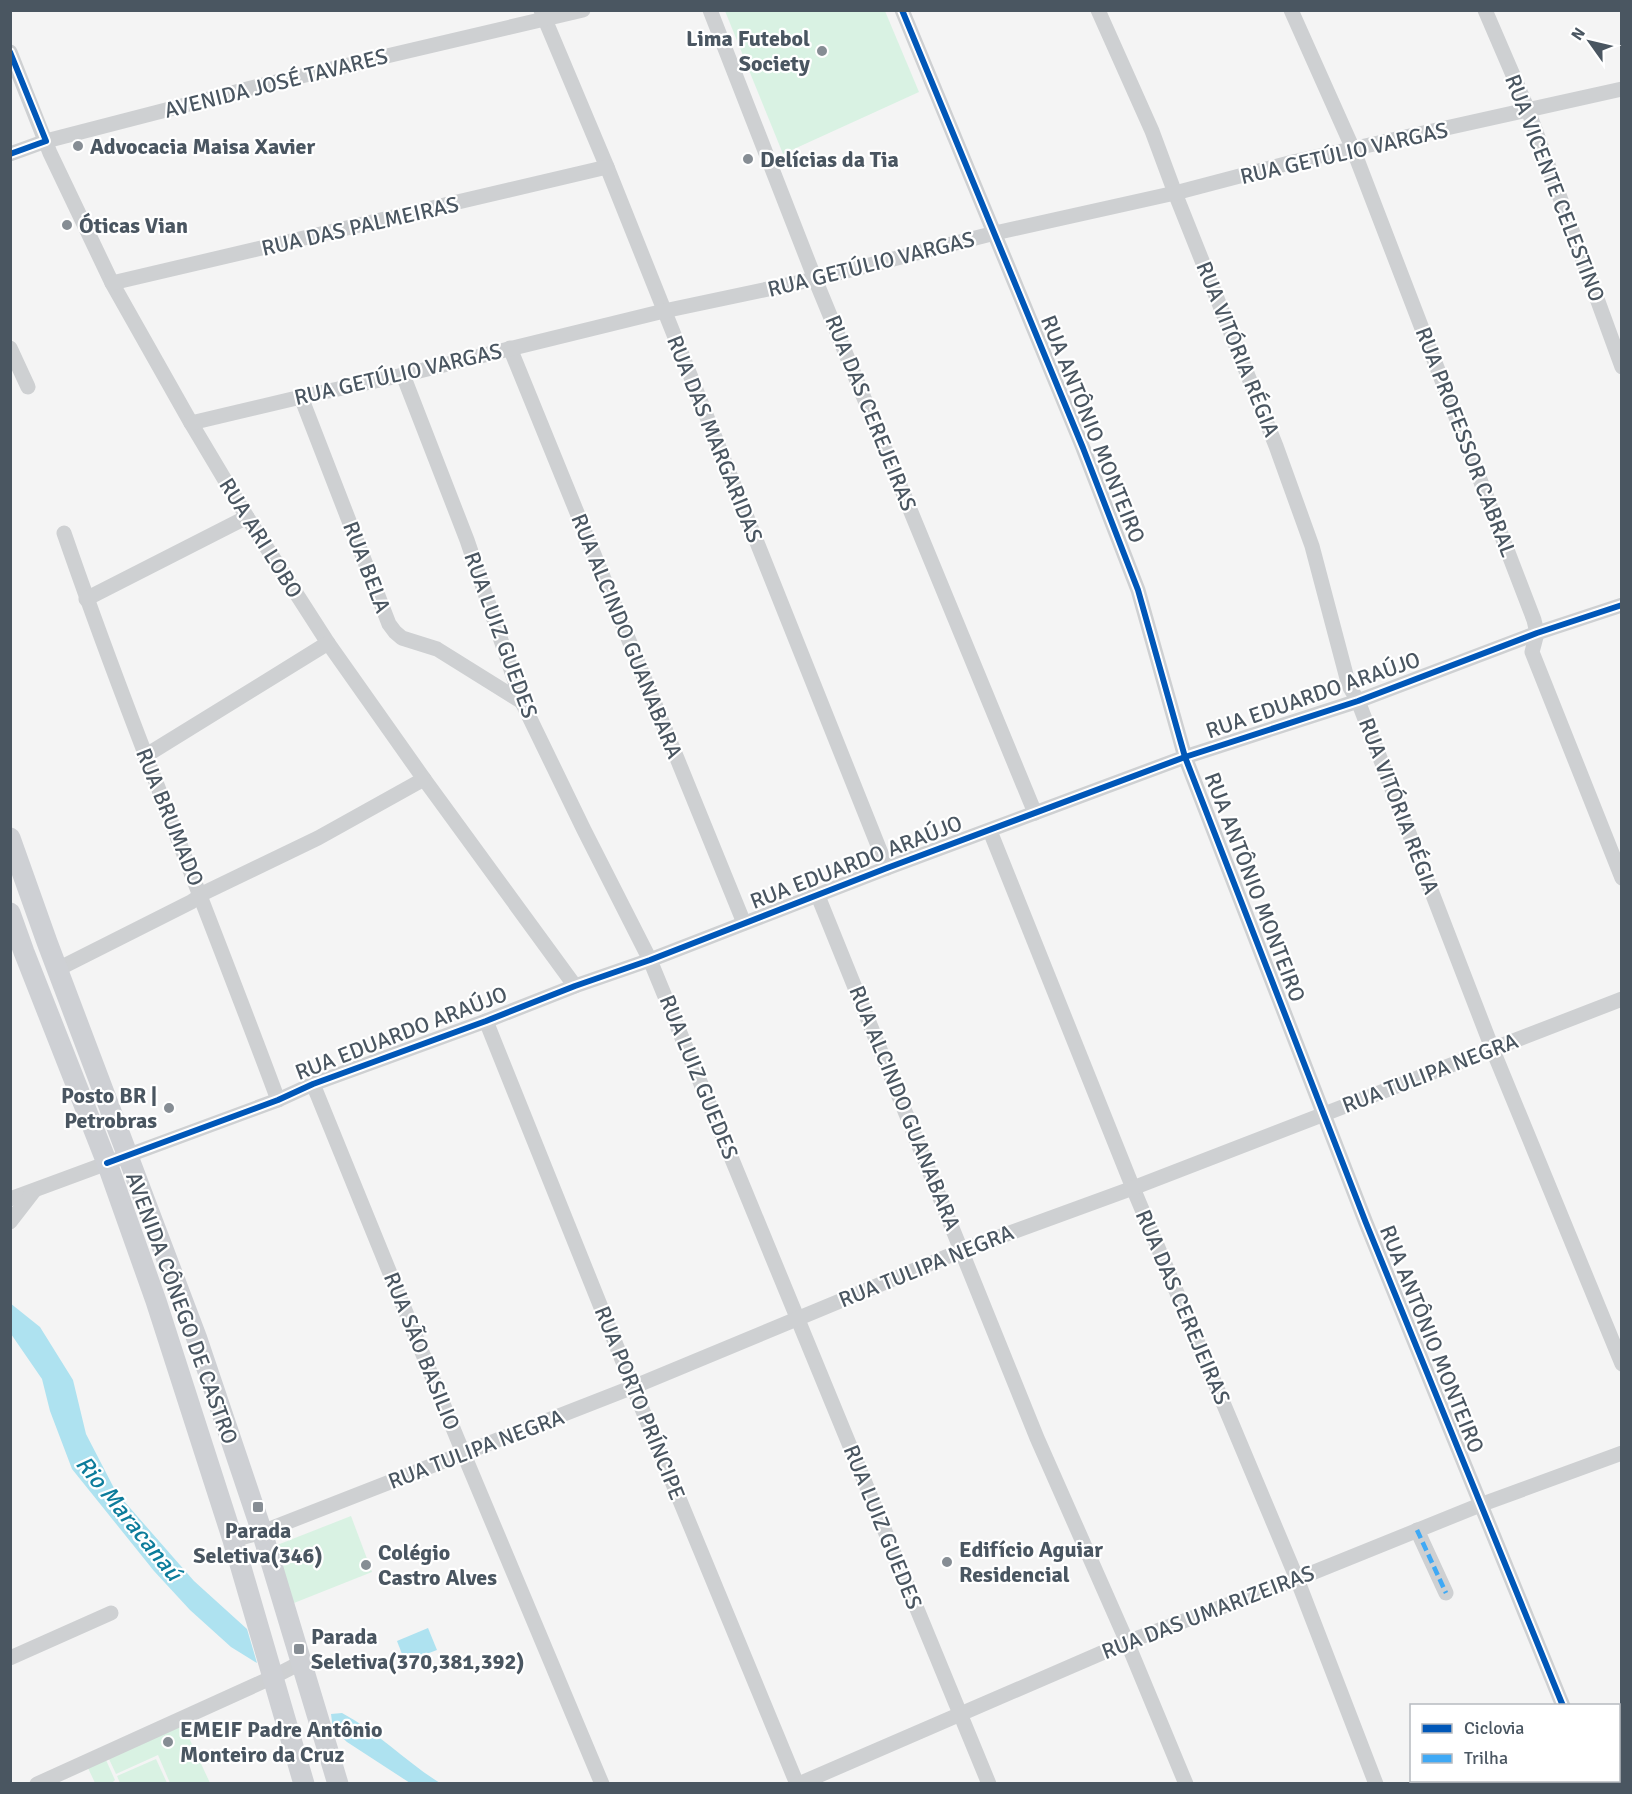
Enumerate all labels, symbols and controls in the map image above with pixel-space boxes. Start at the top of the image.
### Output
north arrow [1560,12,1620,72]
text: N [1567,24,1590,44]
place label: Lima Futebol Society [686,25,810,77]
street label: AVENIDA JOSÉ TAVARES [161,42,391,124]
marker: Lima Futebol Society [815,44,829,58]
street label: RUA VICENTE CELESTINO [1499,71,1611,305]
street label: RUA GETÚLIO VARGAS [1238,116,1450,190]
place label: Advocacia Maisa Xavier [90,133,315,160]
marker: Advocacia Maisa Xavier [71,139,85,153]
place label: Delícias da Tia [760,146,899,173]
marker: Delícias da Tia [741,152,755,166]
street label: RUA DAS PALMEIRAS [259,190,461,262]
place label: Óticas Vian [79,212,188,239]
marker: Óticas Vian [60,218,74,232]
street label: RUA GETÚLIO VARGAS [765,225,977,303]
street label: RUA VITÓRIA RÉGIA [1190,257,1286,441]
street label: RUA DAS CEREJEIRAS [819,311,923,515]
street label: RUA ANTÔNIO MONTEIRO [1035,311,1151,547]
street label: RUA PROFESSOR CABRAL [1410,323,1522,561]
street label: RUA DAS MARGARIDAS [661,332,769,546]
street label: RUA GETÚLIO VARGAS [292,337,504,411]
street label: RUA ARI LOBO [213,473,309,603]
street label: RUA ALCINDO GUANABARA [565,510,689,763]
street label: RUA BELA [337,517,397,617]
street label: RUA LUIZ GUEDES [458,548,544,722]
street label: RUA EDUARDO ARAÚJO [1202,646,1424,744]
street label: RUA VITÓRIA RÉGIA [1353,714,1445,899]
street label: RUA BRUMADO [130,744,210,890]
street label: RUA ANTÔNIO MONTEIRO [1199,768,1311,1006]
street label: RUA EDUARDO ARAÚJO [746,809,966,915]
street label: RUA EDUARDO ARAÚJO [291,980,511,1086]
street label: RUA ALCINDO GUANABARA [843,982,967,1235]
street label: RUA LUIZ GUEDES [654,991,744,1163]
street label: RUA TULIPA NEGRA [1338,1027,1522,1119]
place label: Posto BR | Petrobras [61,1082,157,1134]
marker: Posto BR | Petrobras [162,1101,176,1115]
street label: AVENIDA CÔNEGO DE CASTRO [120,1168,244,1448]
street label: RUA DAS CEREJEIRAS [1130,1206,1236,1408]
street label: RUA TULIPA NEGRA [835,1218,1018,1313]
street label: RUA ANTÔNIO MONTEIRO [1374,1221,1490,1457]
street label: RUA SÃO BASILIO [378,1268,466,1434]
street label: RUA PORTO PRÍNCIPE [589,1302,691,1504]
street label: RUA TULIPA NEGRA [384,1403,568,1495]
street label: RUA LUIZ GUEDES [838,1441,928,1613]
water label: Rio Maracanaú [69,1449,190,1588]
marker: Parada Seletiva(346) [251,1500,265,1514]
place label: Parada Seletiva(346) [193,1517,323,1569]
place label: Edifício Aguiar Residencial [959,1536,1103,1588]
place label: Colégio Castro Alves [378,1539,497,1591]
marker: Edifício Aguiar Residencial [940,1555,954,1569]
marker: Colégio Castro Alves [359,1558,373,1572]
street label: RUA DAS UMARIZEIRAS [1098,1559,1318,1665]
place label: Parada Seletiva(370,381,392) [311,1623,525,1675]
marker: Parada Seletiva(370,381,392) [292,1642,306,1656]
legend [1410,1704,1620,1782]
place label: EMEIF Padre Antônio Monteiro da Cruz [180,1716,383,1768]
text: Ciclovia [1464,1717,1524,1739]
marker: EMEIF Padre Antônio Monteiro da Cruz [161,1735,175,1749]
text: Trilha [1464,1747,1508,1769]

